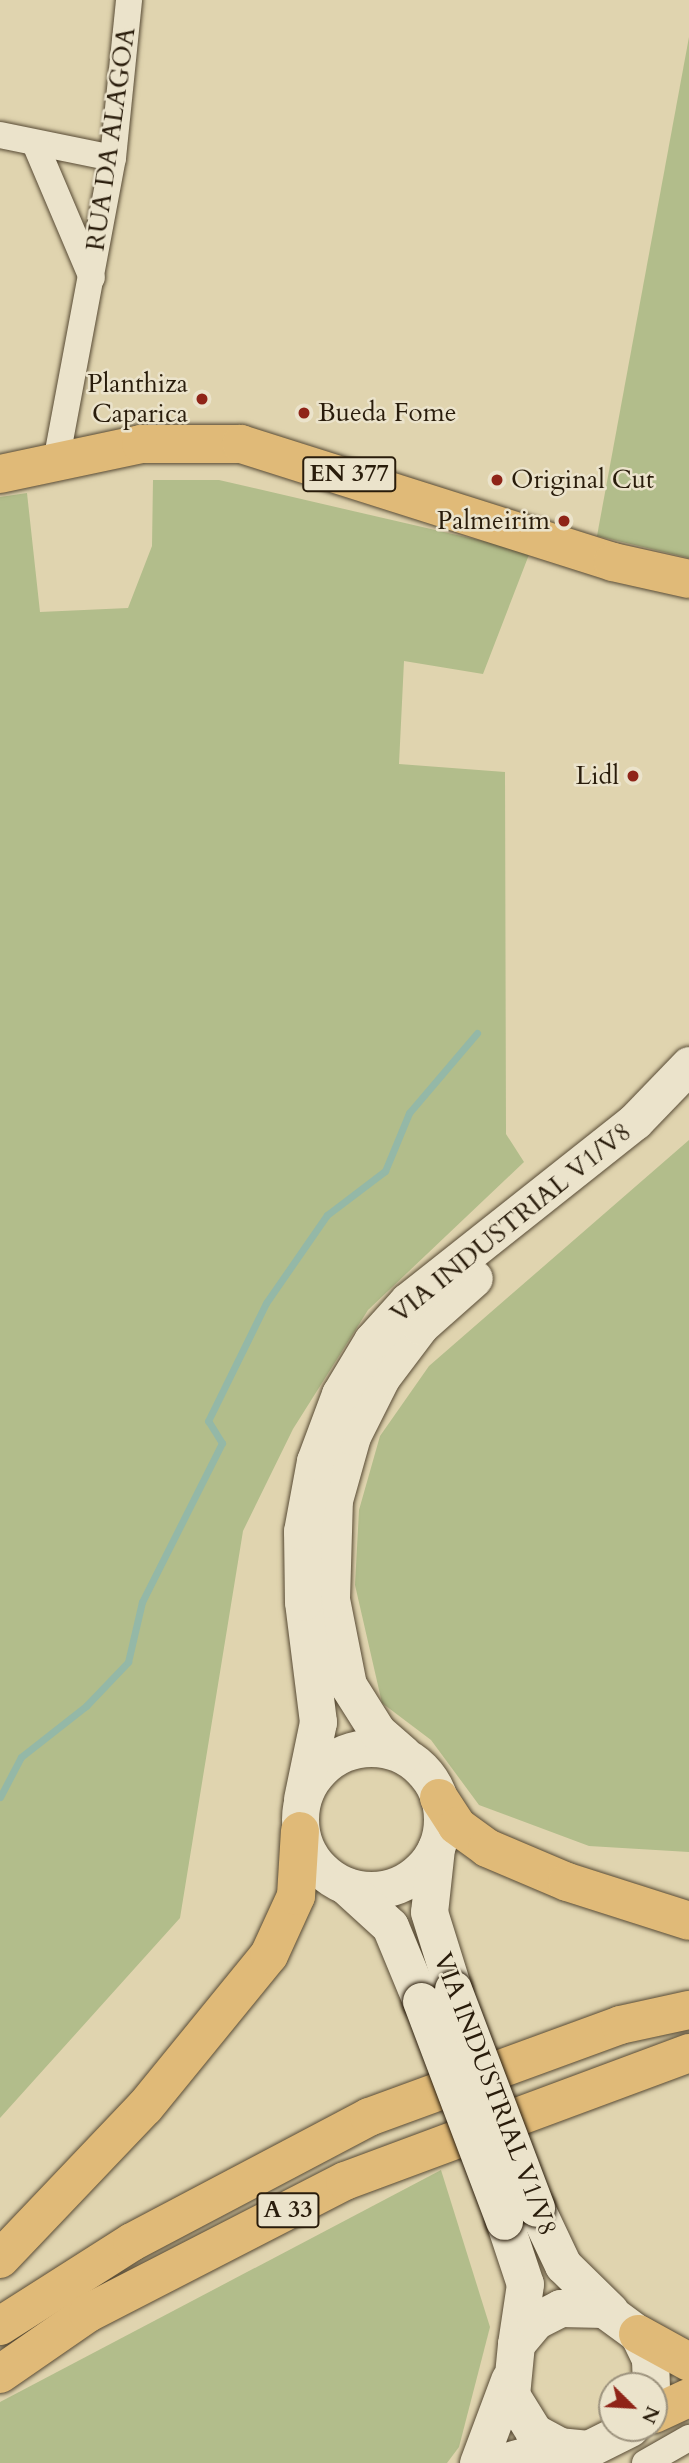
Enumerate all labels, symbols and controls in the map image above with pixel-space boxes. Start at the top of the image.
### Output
street label: RUA DA ALAGOA [80,25,142,253]
place label: Planthiza Caparica [87,368,188,430]
marker: Planthiza Caparica [194,391,210,407]
place label: Bueda Fome [318,397,456,429]
marker: Bueda Fome [296,405,312,421]
road number: EN 377 [302,453,396,494]
place label: Original Cut [511,464,654,496]
marker: Original Cut [489,472,505,488]
place label: Palmeirim [437,505,550,537]
marker: Palmeirim [556,513,572,529]
place label: Lidl [576,760,619,792]
marker: Lidl [625,768,641,784]
street label: VIA INDUSTRIAL V1/V8 [384,1116,638,1330]
street label: VIA INDUSTRIAL V1/V8 [427,1948,563,2240]
road number: A 33 [255,2190,321,2230]
north arrow [598,2372,668,2442]
text: N [635,2402,666,2428]

